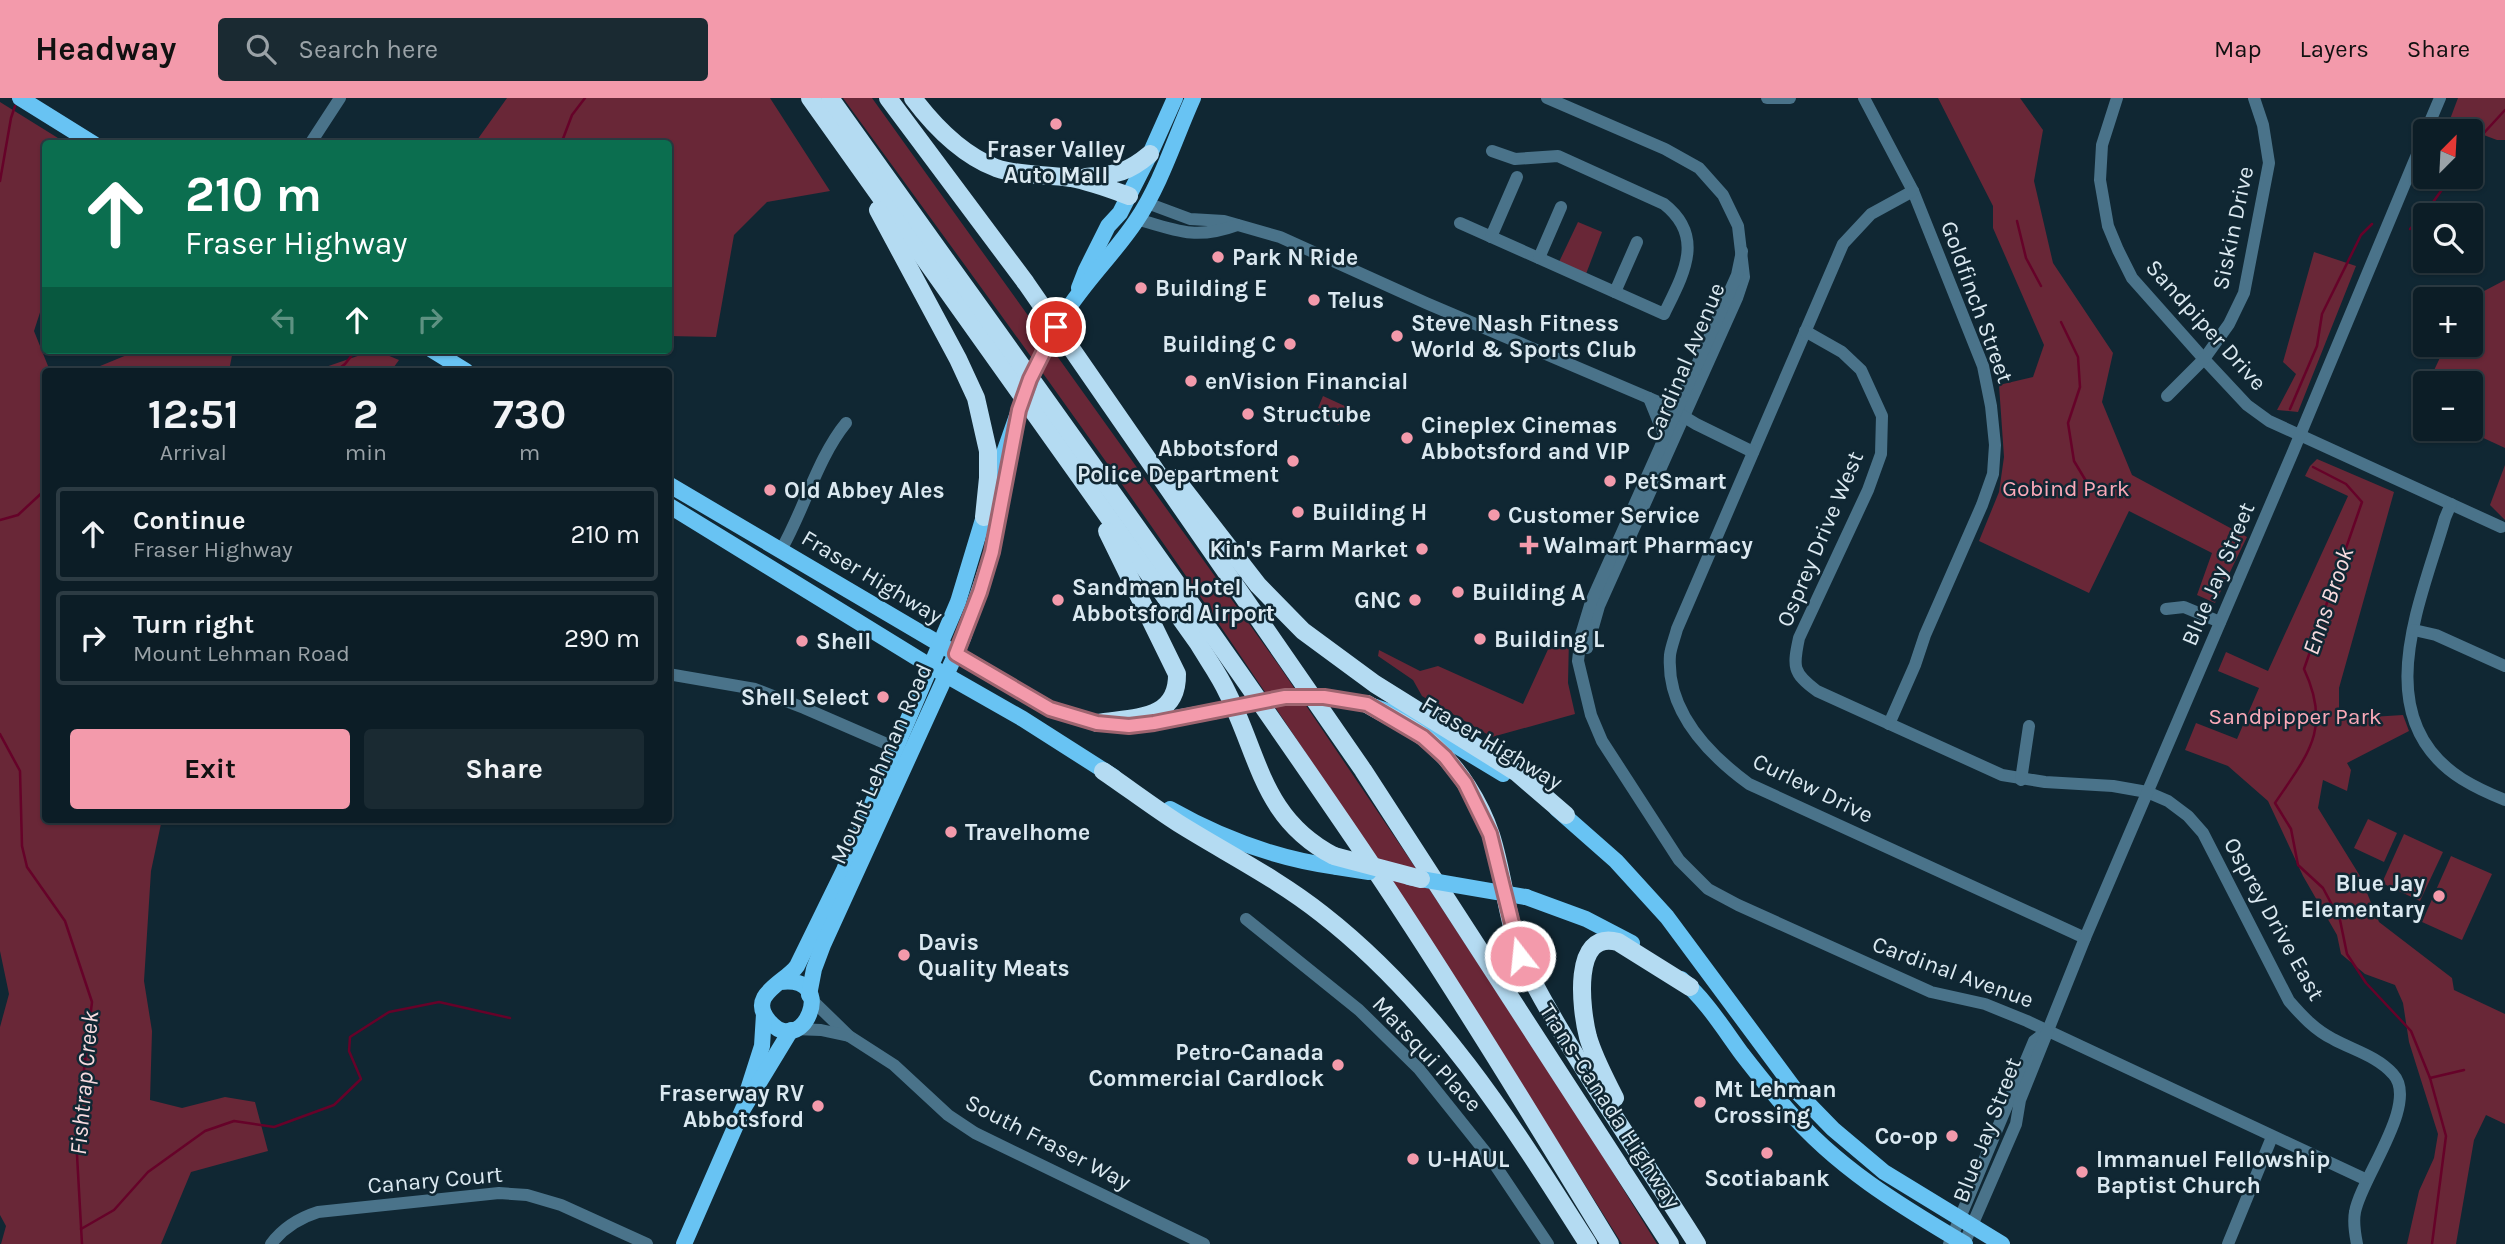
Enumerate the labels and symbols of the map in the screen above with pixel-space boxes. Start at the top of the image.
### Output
marker: Fraser Valley Auto Mall [1048,116,1064,132]
north arrow [2413,119,2483,189]
place label: Fraser Valley Auto Mall [987,136,1126,189]
street label: Siskin Drive [2207,164,2259,292]
street label: Goldfinch Street [1935,217,2019,387]
place label: Park N Ride [1232,244,1358,271]
marker: Park N Ride [1210,249,1226,265]
street label: Sandpiper Drive [2140,254,2272,396]
place label: Building E [1155,275,1268,302]
street label: Cardinal Avenue [1639,279,1731,445]
marker: Building E [1133,280,1149,296]
place label: Telus [1328,287,1384,314]
marker: Telus [1306,292,1322,308]
pin [1026,297,1086,357]
place label: Steve Nash Fitness World & Sports Club [1411,310,1637,363]
marker: Steve Nash Fitness World & Sports Club [1389,328,1405,344]
place label: Building C [1162,331,1276,358]
marker: Building C [1282,336,1298,352]
place label: enVision Financial [1205,368,1408,395]
marker: enVision Financial [1183,373,1199,389]
place label: Structube [1262,401,1371,428]
marker: Structube [1240,406,1256,422]
place label: Cineplex Cinemas Abbotsford and VIP [1421,412,1630,465]
marker: Cineplex Cinemas Abbotsford and VIP [1399,430,1415,446]
place label: Abbotsford Police Department [1077,435,1279,488]
street label: Osprey Drive West [1771,447,1869,631]
marker: Abbotsford Police Department [1285,453,1301,469]
place label: PetSmart [1624,468,1727,495]
marker: PetSmart [1602,473,1618,489]
park label: Gobind Park [2002,475,2130,502]
place label: Old Abbey Ales [784,477,945,504]
marker: Old Abbey Ales [762,482,778,498]
street label: Blue Jay Street [2176,498,2260,650]
place label: Building H [1312,499,1427,526]
place label: Customer Service [1508,502,1700,529]
marker: Building H [1290,504,1306,520]
marker: Customer Service [1486,507,1502,523]
street label: Fraser Highway [797,524,948,630]
place label: Walmart Pharmacy [1543,532,1753,559]
place label: Kin's Farm Market [1209,536,1408,563]
marker: Walmart Pharmacy [1521,537,1537,553]
marker: Kin's Farm Market [1414,541,1430,557]
water label: Enns Brook [2297,543,2360,659]
place label: Sandman Hotel Abbotsford Airport [1072,574,1275,627]
place label: Building A [1472,579,1585,606]
marker: Building A [1450,584,1466,600]
place label: GNC [1354,587,1401,614]
marker: Sandman Hotel Abbotsford Airport [1050,592,1066,608]
marker: GNC [1407,592,1423,608]
place label: Building L [1494,626,1604,653]
place label: Shell [816,628,871,655]
marker: Building L [1472,631,1488,647]
marker: Shell [794,633,810,649]
street label: Mount Lehman Road [825,659,937,869]
place label: Shell Select [741,684,869,711]
marker: Shell Select [875,689,891,705]
street label: Fraser Highway [1417,690,1568,796]
park label: Sandpipper Park [2208,703,2382,730]
street label: Curlew Drive [1748,747,1878,829]
place label: Travelhome [965,819,1090,846]
marker: Travelhome [943,824,959,840]
street label: Osprey Drive East [2218,833,2330,1006]
place label: Blue Jay Elementary [2301,870,2425,923]
marker: Blue Jay Elementary [2431,888,2447,904]
position arrow [1483,919,1557,993]
place label: Davis Quality Meats [918,929,1070,982]
street label: Cardinal Avenue [1869,930,2037,1014]
marker: Davis Quality Meats [896,947,912,963]
street label: Matsqui Place [1367,991,1487,1117]
street label: Trans-Canada Highway [1534,998,1687,1214]
water label: Fishtrap Creek [64,1009,104,1156]
place label: Petro-Canada Commercial Cardlock [1089,1039,1324,1092]
street label: Blue Jay Street [1947,1053,2027,1206]
marker: Petro-Canada Commercial Cardlock [1330,1057,1346,1073]
place label: Mt Lehman Crossing [1714,1076,1837,1129]
place label: Fraserway RV Abbotsford [659,1080,804,1133]
street label: South Fraser Way [961,1089,1136,1196]
marker: Mt Lehman Crossing [1692,1094,1708,1110]
marker: Fraserway RV Abbotsford [810,1098,826,1114]
place label: Co-op [1875,1123,1938,1150]
marker: Co-op [1944,1128,1960,1144]
marker: Scotiabank [1759,1145,1775,1161]
place label: U-HAUL [1427,1146,1509,1173]
place label: Immanuel Fellowship Baptist Church [2096,1146,2330,1199]
marker: U-HAUL [1405,1151,1421,1167]
street label: Canary Court [366,1161,504,1199]
marker: Immanuel Fellowship Baptist Church [2074,1164,2090,1180]
place label: Scotiabank [1704,1165,1830,1192]

